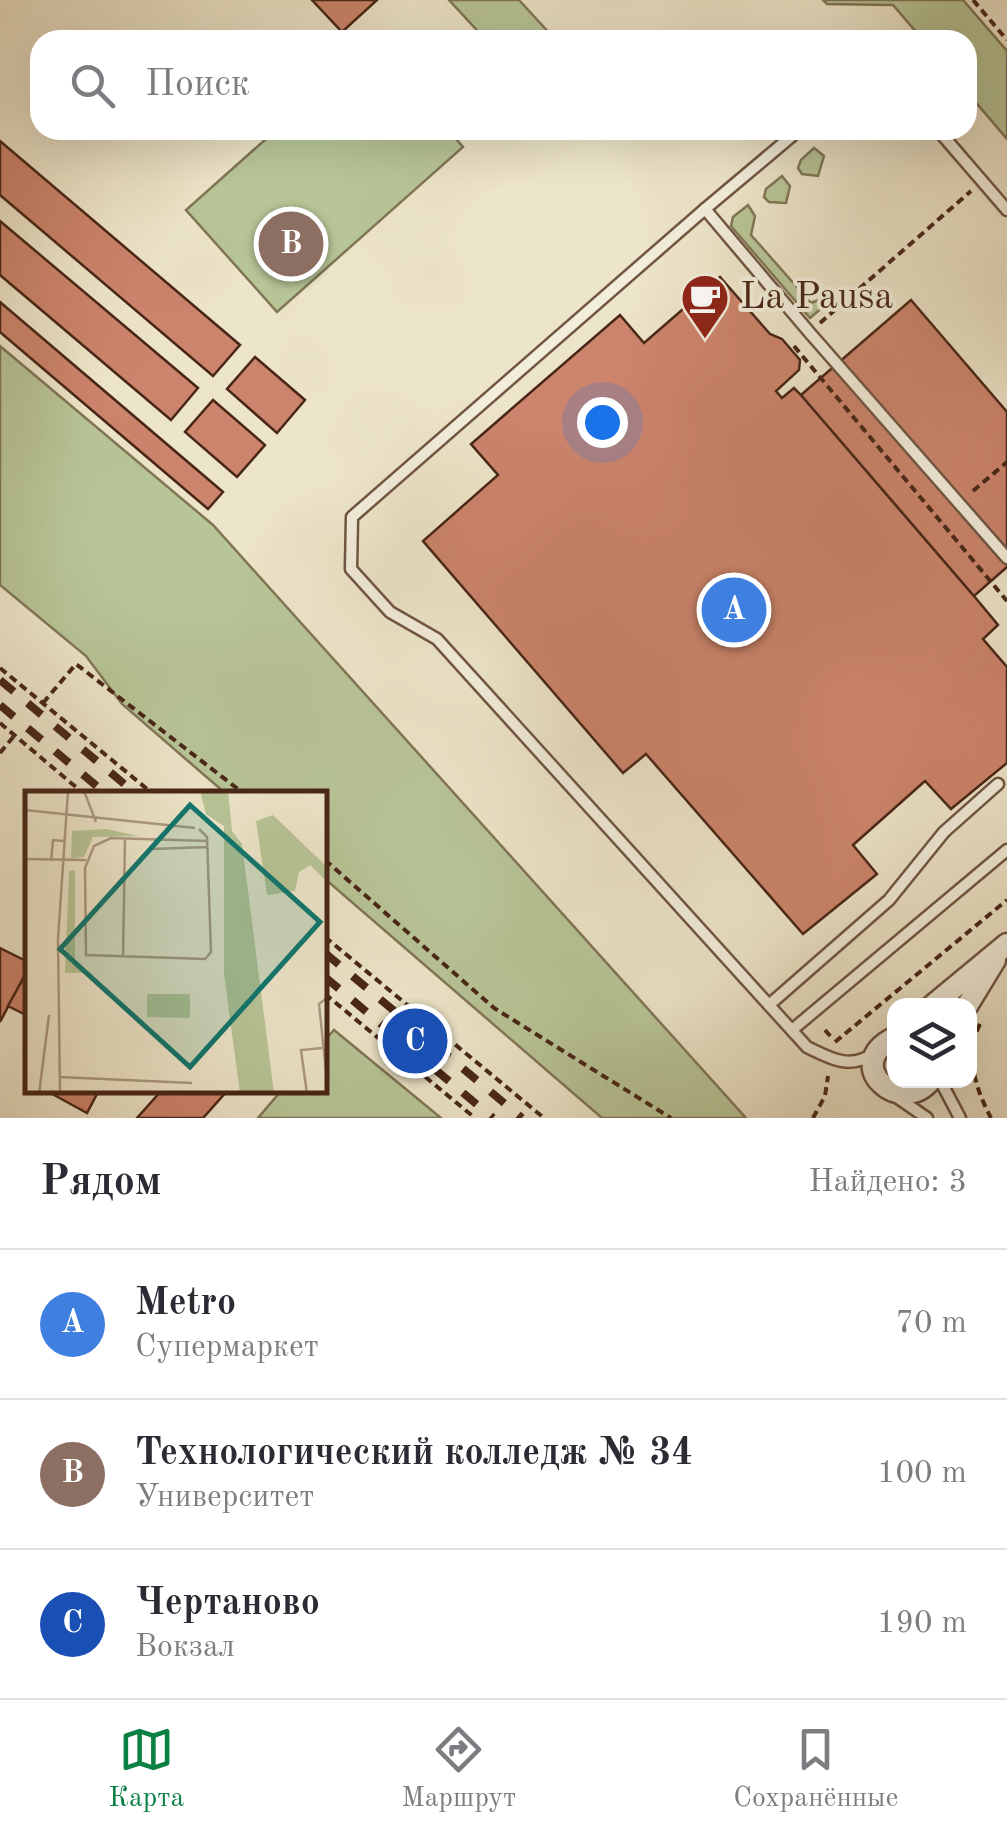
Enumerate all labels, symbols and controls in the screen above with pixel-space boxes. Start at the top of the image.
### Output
search box [30,30,977,140]
icon: search [65,58,120,113]
text: Поиск [145,66,250,104]
pin: B [258,206,324,282]
cafe icon: La Pausa [679,272,731,340]
place label: La Pausa [740,279,894,317]
your location [577,397,628,448]
pin: A [702,572,766,648]
inset map [25,791,328,1093]
map controls [887,998,977,1088]
button: layers [887,998,977,1088]
pin: C [382,1004,448,1078]
text: Рядом [40,1162,162,1204]
text: Найдено: 3 [808,1167,967,1199]
text: Metro [135,1285,236,1323]
text: A [60,1308,85,1340]
text: 70 m [896,1308,967,1340]
text: Супермаркет [135,1332,319,1364]
text: Технологический колледж № 34 [135,1435,693,1473]
text: B [61,1458,84,1490]
text: 100 m [877,1458,967,1490]
text: Университет [135,1482,314,1514]
text: Чертаново [135,1585,320,1623]
text: C [62,1608,83,1640]
text: 190 m [877,1608,967,1640]
text: Вокзал [135,1632,235,1664]
tab: Карта [109,1722,184,1817]
tab: Маршрут [401,1722,516,1817]
tab: Сохранённые [733,1722,898,1817]

